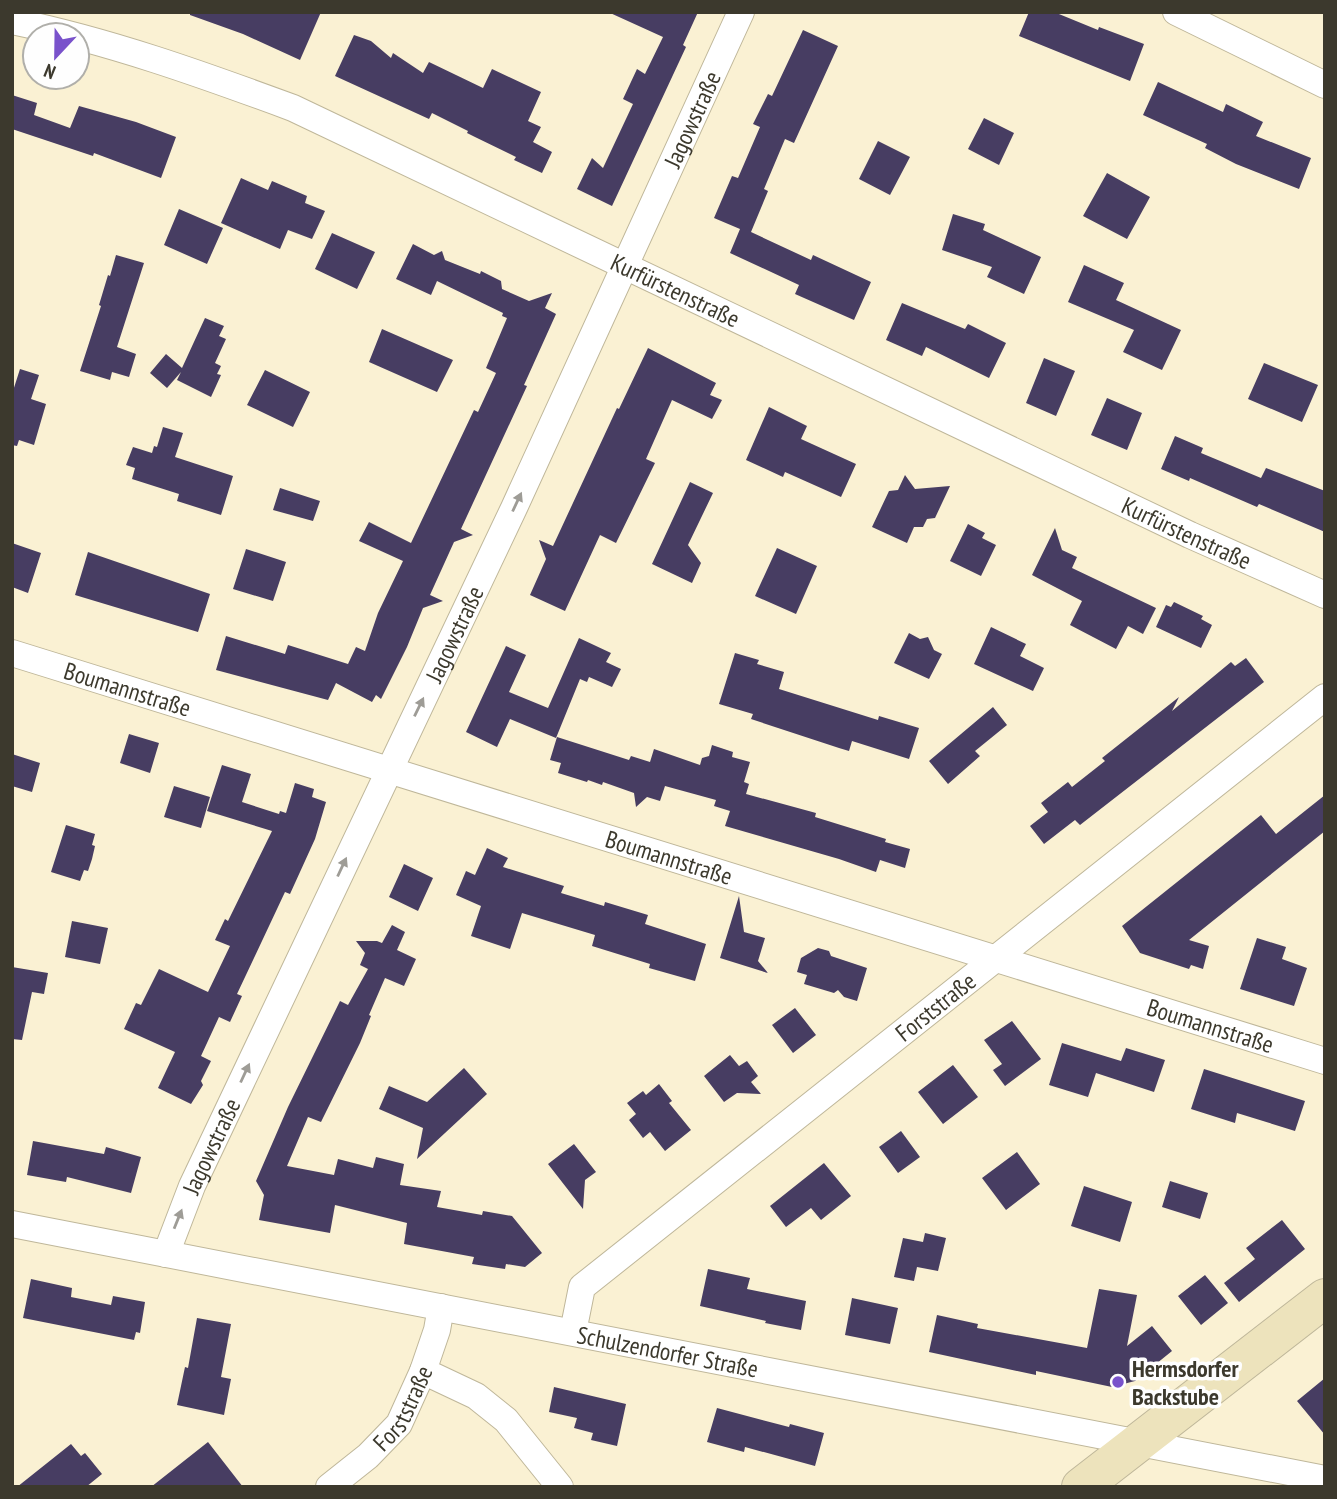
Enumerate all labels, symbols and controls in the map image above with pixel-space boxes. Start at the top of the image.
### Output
north arrow [21,21,91,91]
text: N [40,59,59,85]
street label: Jagowstraße [656,66,727,173]
street label: Kurfürstenstraße [606,246,745,334]
street label: Kurfürstenstraße [1117,489,1256,576]
one-way arrow [511,492,522,512]
street label: Jagowstraße [418,581,490,688]
street label: Boumannstraße [60,655,195,723]
one-way arrow [413,697,424,717]
street label: Boumannstraße [602,823,736,891]
one-way arrow [337,857,348,877]
street label: Forststraße [889,965,982,1048]
street label: Boumannstraße [1143,991,1278,1060]
one-way arrow [239,1063,251,1083]
street label: Jagowstraße [175,1093,247,1199]
one-way arrow [173,1209,184,1230]
street label: Schulzendorfer Straße [575,1319,761,1384]
place label: Hermsdorfer Backstube [1132,1353,1239,1412]
street label: Forststraße [366,1360,439,1457]
marker: Hermsdorfer Backstube [1110,1374,1126,1390]

